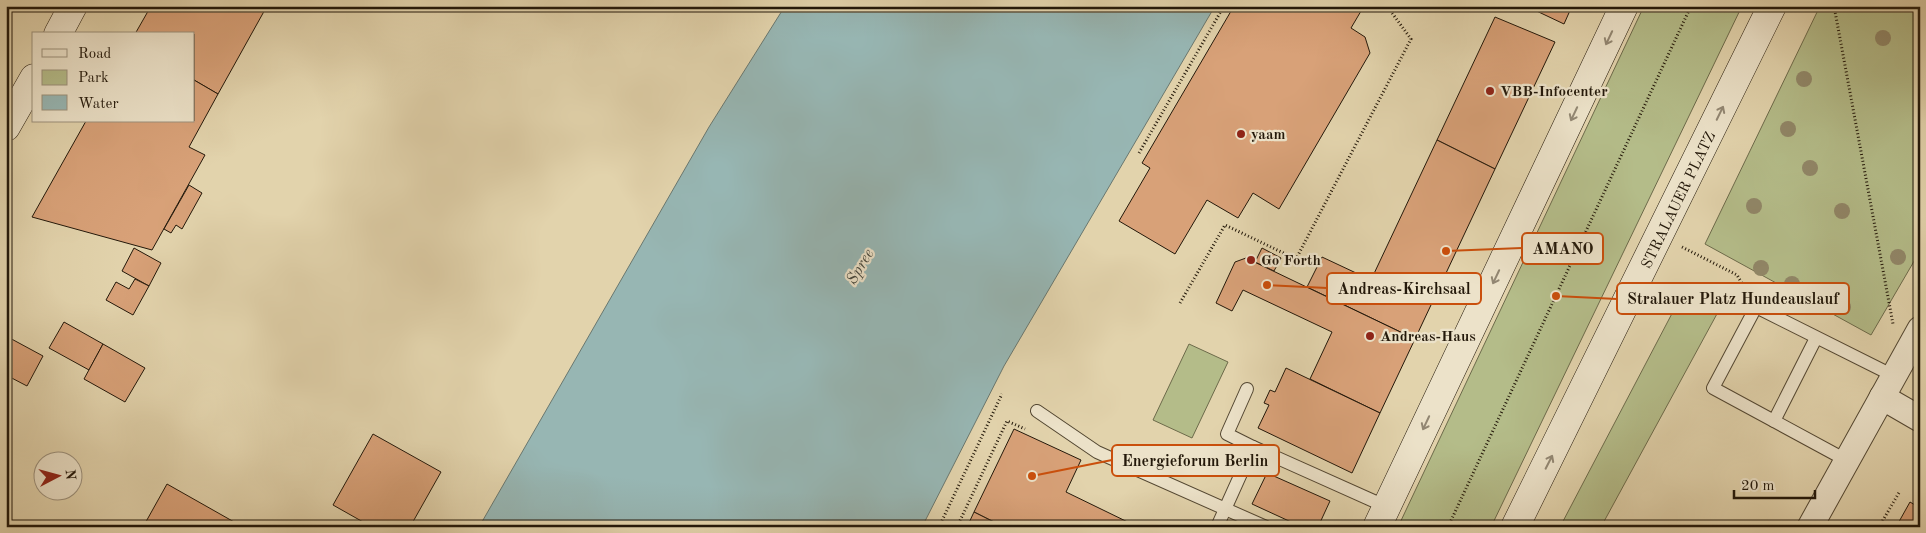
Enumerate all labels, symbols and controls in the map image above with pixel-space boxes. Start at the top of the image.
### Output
one-way arrow [1604,30,1613,45]
legend [32,32,195,122]
text: Road [78,47,112,62]
text: Park [78,71,109,86]
marker: VBB-Infocenter [1484,85,1496,97]
place label: VBB-Infocenter [1500,85,1608,100]
text: Water [78,97,119,112]
one-way arrow [1568,106,1578,121]
one-way arrow [1716,106,1725,121]
marker: yaam [1235,128,1247,140]
place label: yaam [1251,128,1286,143]
street label: STRALAUER PLATZ [1640,130,1719,272]
callout: AMANO [1522,233,1603,264]
text: AMANO [1532,242,1594,258]
water label: Spree [844,246,878,288]
marker: Go Forth [1245,254,1257,266]
place label: Go Forth [1261,254,1321,269]
one-way arrow [1491,269,1500,284]
callout: Andreas-Kirchsaal [1327,273,1481,304]
text: Andreas-Kirchsaal [1337,282,1471,298]
callout: Stralauer Platz Hundeauslauf [1617,283,1849,314]
text: Stralauer Platz Hundeauslauf [1627,292,1840,308]
marker: Andreas-Haus [1364,330,1376,342]
place label: Andreas-Haus [1380,330,1476,345]
one-way arrow [1421,415,1430,430]
callout: Energieforum Berlin [1112,445,1279,476]
north arrow [32,450,82,500]
text: Energieforum Berlin [1122,454,1268,470]
one-way arrow [1544,455,1554,470]
scale bar [1734,468,1815,500]
text: N [62,469,77,481]
text: 20 m [1741,479,1775,494]

